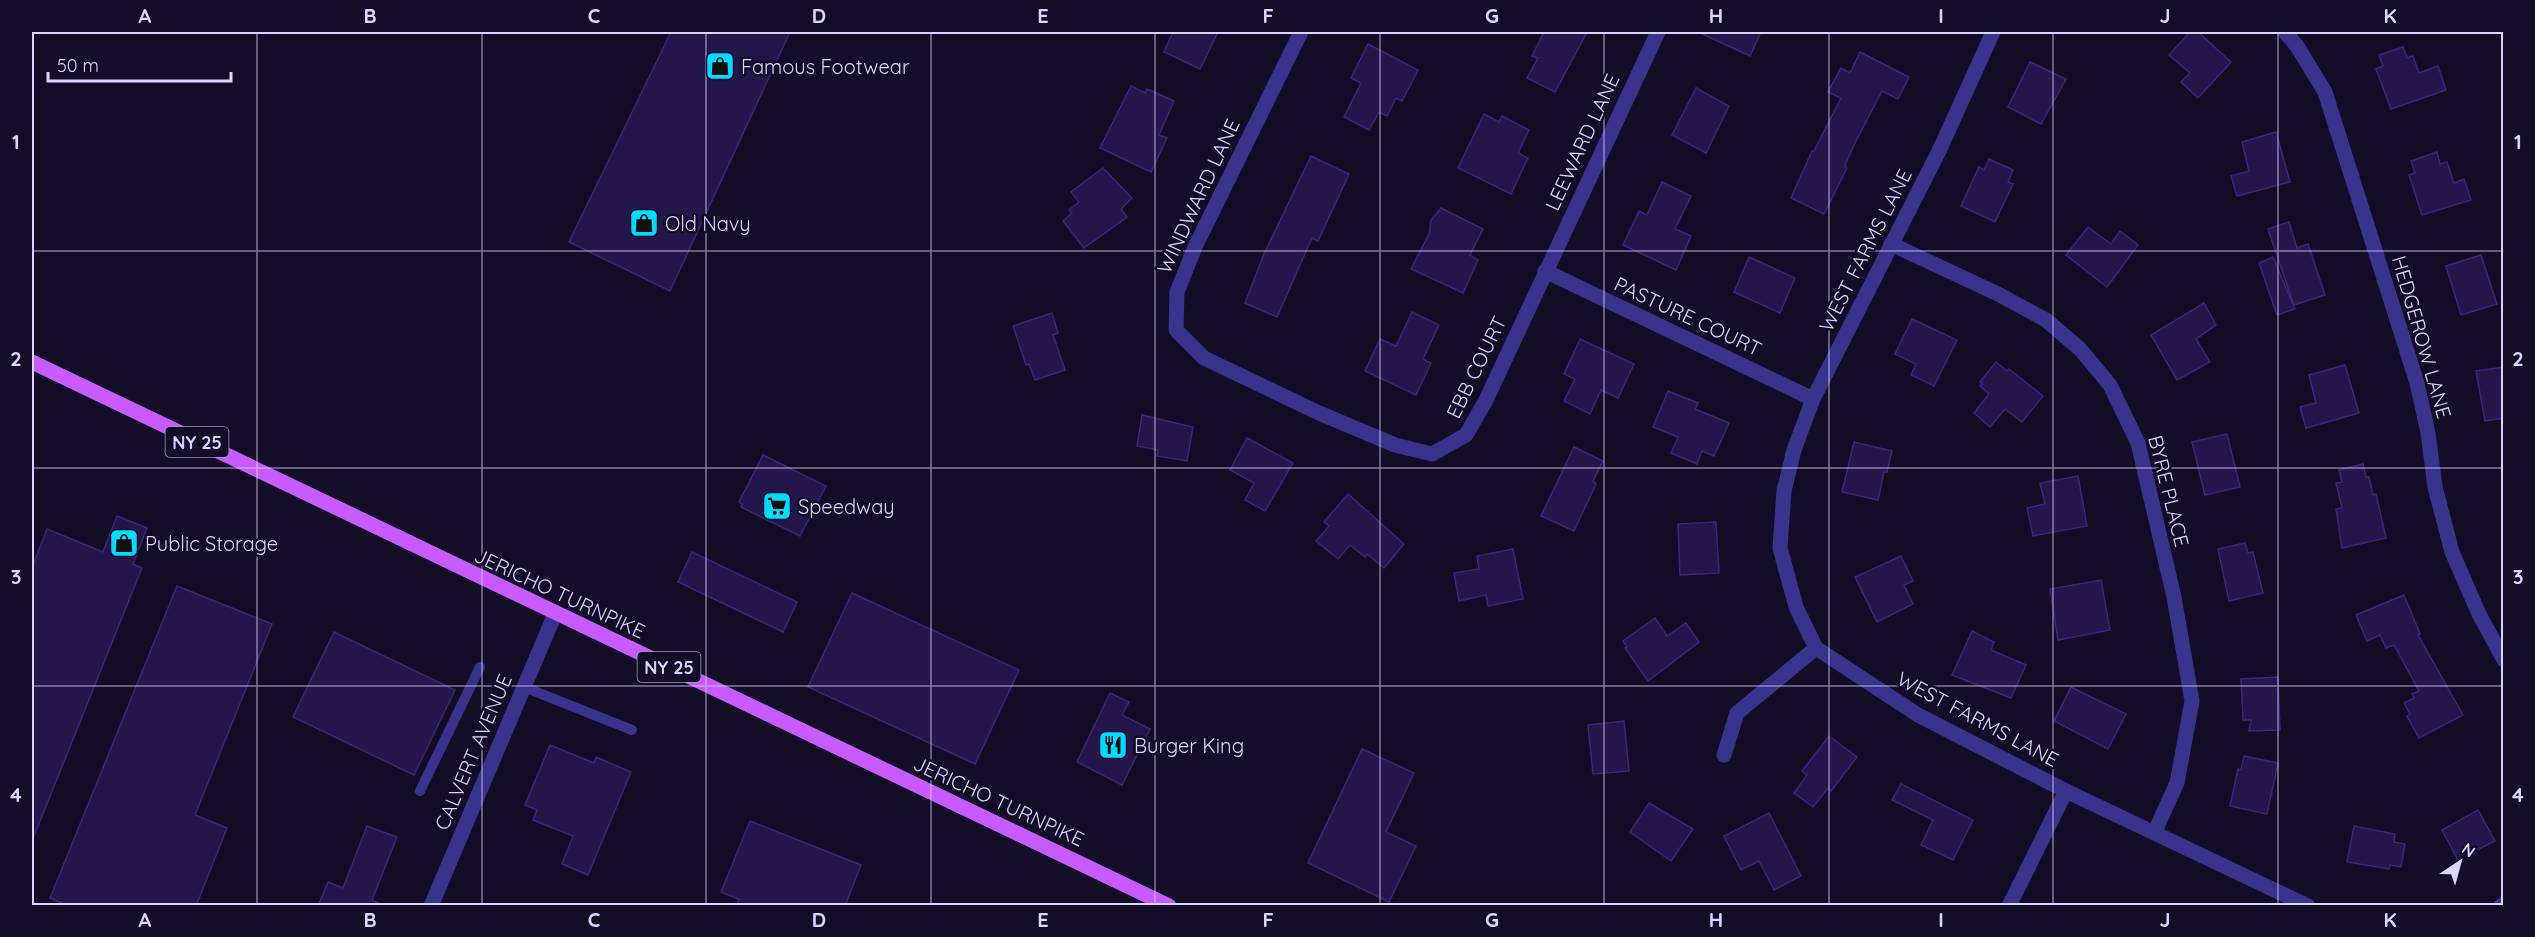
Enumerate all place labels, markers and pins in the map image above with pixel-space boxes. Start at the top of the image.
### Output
shop icon: Famous Footwear [704,50,736,82]
place label: Famous Footwear [741,54,910,79]
shop icon: Old Navy [628,207,660,239]
place label: Old Navy [665,211,751,236]
supermarket icon: Speedway [761,490,793,522]
place label: Speedway [798,494,895,519]
shop icon: Public Storage [108,527,140,559]
place label: Public Storage [145,531,278,556]
restaurant icon: Burger King [1097,729,1129,761]
place label: Burger King [1134,733,1244,758]

